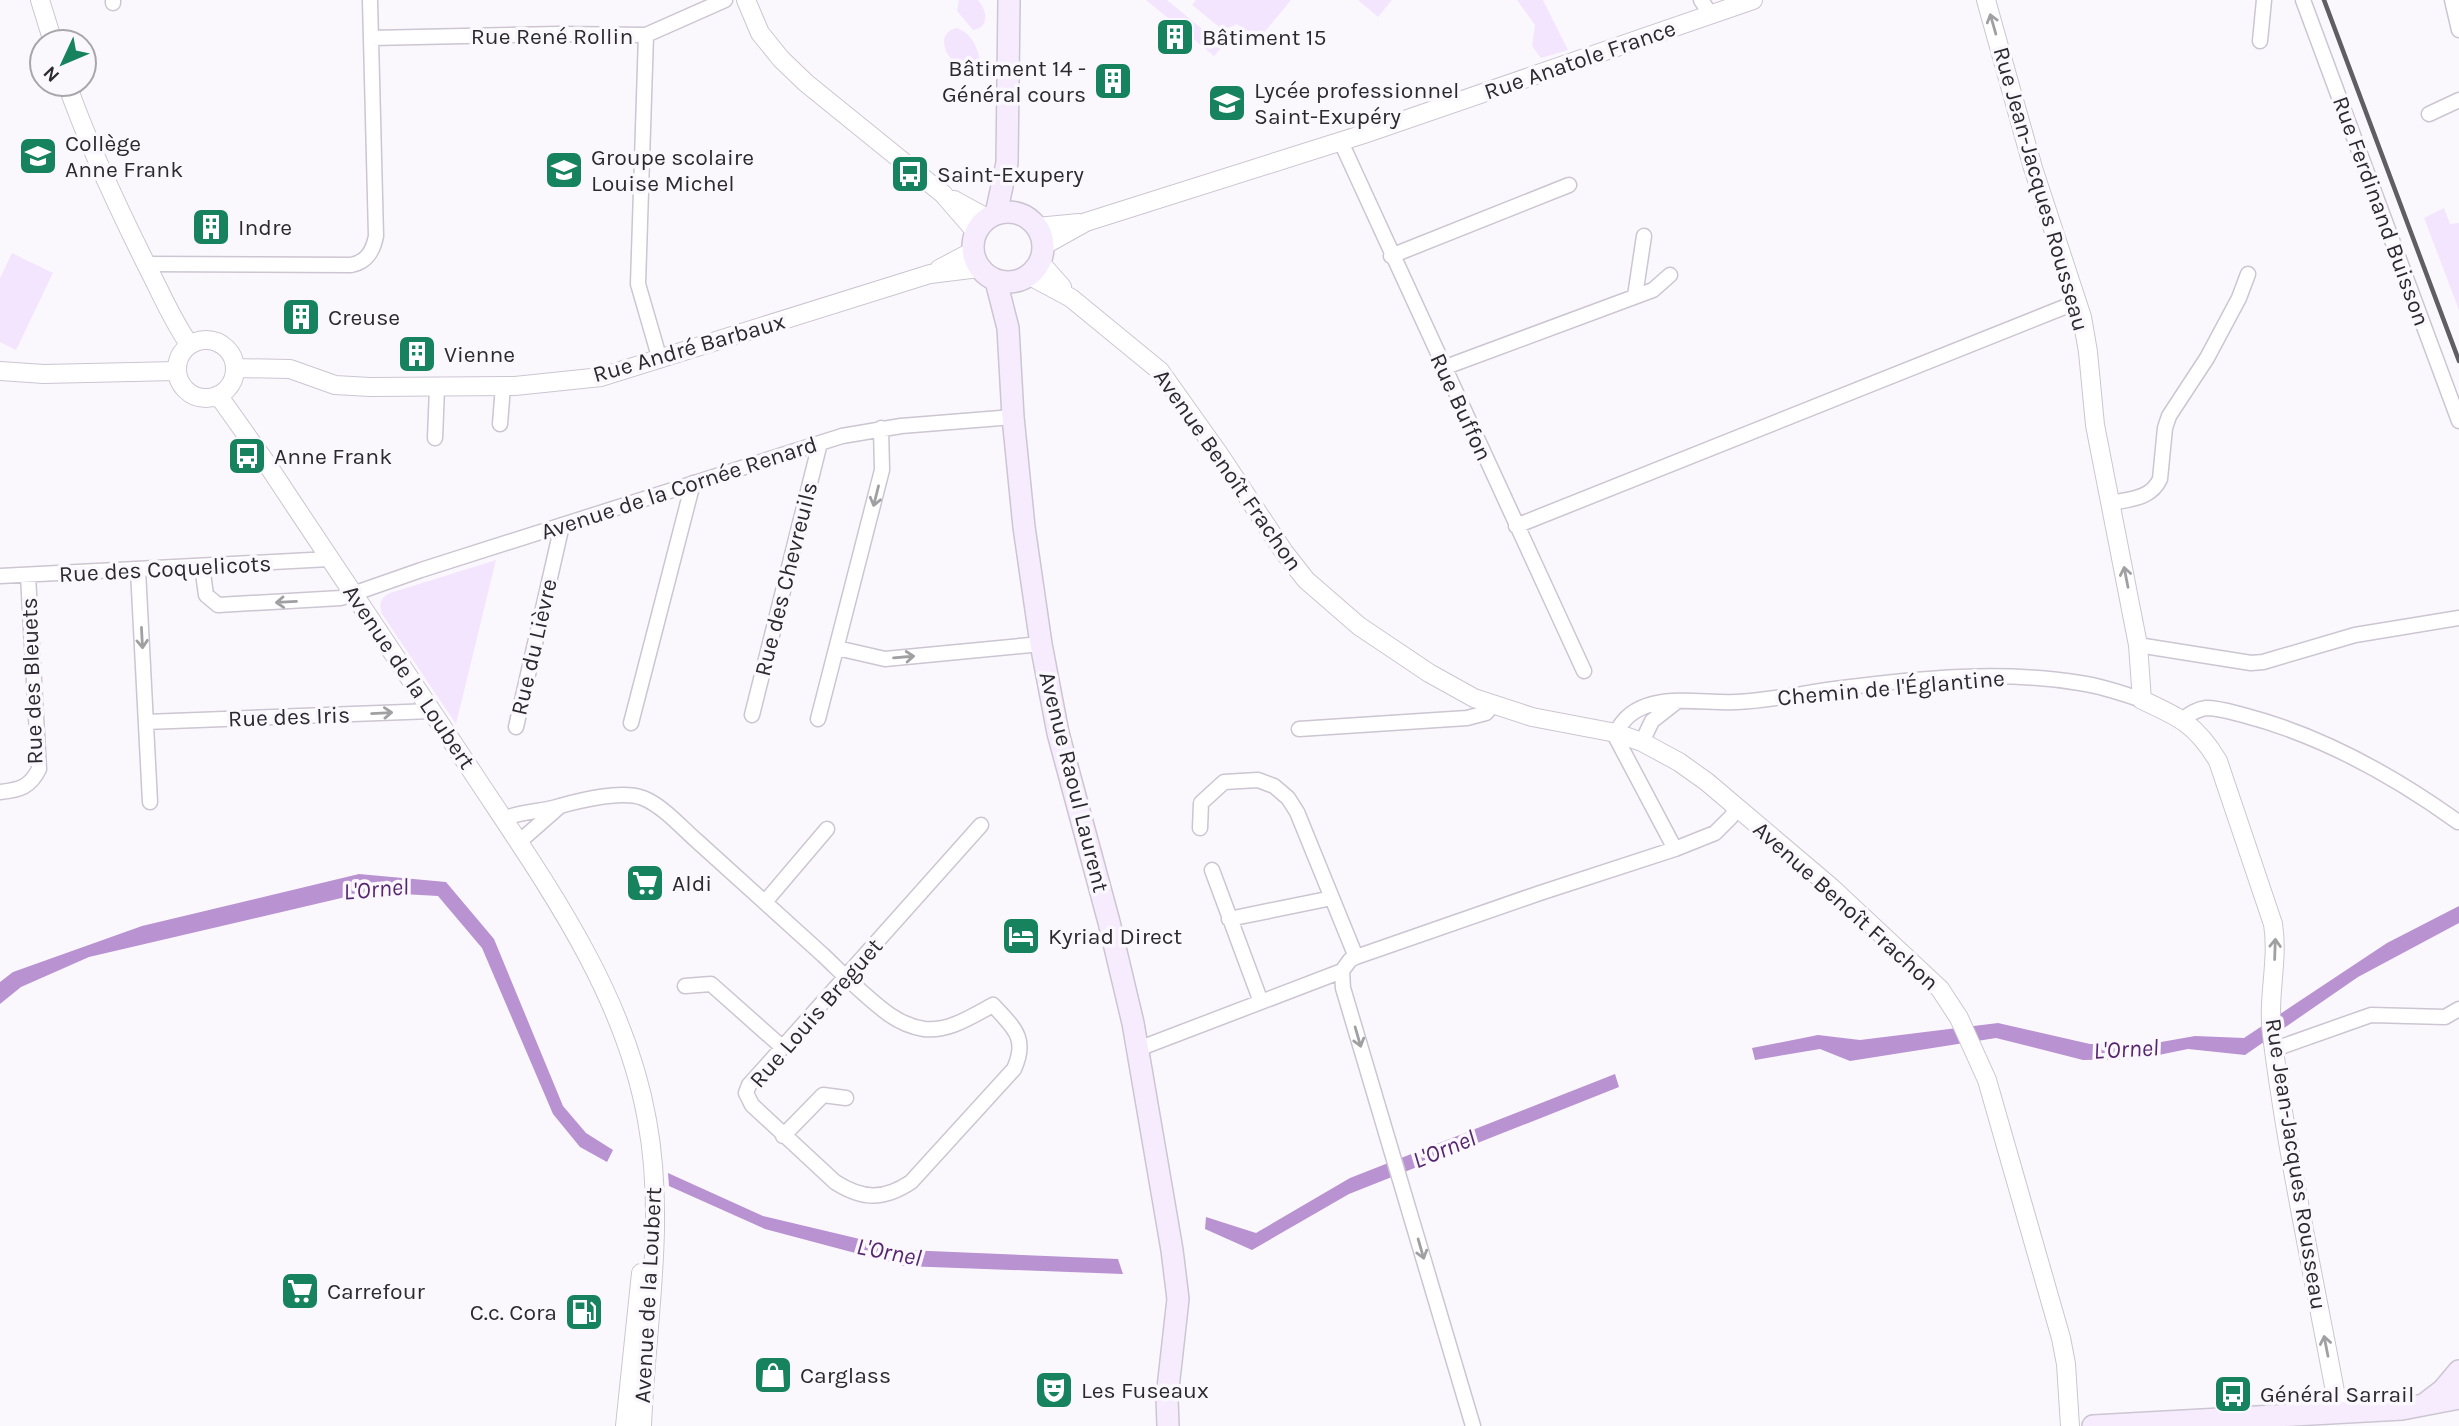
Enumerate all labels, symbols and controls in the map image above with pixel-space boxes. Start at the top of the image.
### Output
one-way arrow [1986,13,1999,36]
street label: Rue Anatole France [1481,15,1679,105]
building icon: Bâtiment 15 [1154,16,1196,58]
street label: Rue René Rollin [471,23,633,50]
place label: Bâtiment 15 [1202,24,1326,51]
north arrow [28,28,98,98]
street label: Rue Jean-Jacques Rousseau [1987,44,2095,334]
place label: Bâtiment 14 - Général cours [942,55,1086,108]
building icon: Bâtiment 14 - Général cours [1092,60,1134,102]
text: N [39,62,64,87]
place label: Lycée professionnel Saint-Exupéry [1254,77,1459,130]
school or university icon: Lycée professionnel Saint-Exupéry [1206,82,1248,124]
street label: Rue Ferdinand Buisson [2327,92,2435,330]
place label: Collège Anne Frank [65,130,183,183]
school or university icon: Collège Anne Frank [17,135,59,177]
place label: Groupe scolaire Louise Michel [591,144,754,197]
school or university icon: Groupe scolaire Louise Michel [543,149,585,191]
bus stop icon: Saint-Exupery [889,153,931,195]
place label: Saint-Exupery [937,161,1084,188]
building icon: Indre [190,206,232,248]
place label: Indre [238,214,292,241]
building icon: Creuse [280,296,322,338]
place label: Creuse [328,304,400,331]
street label: Rue André Barbaux [590,308,789,388]
building icon: Vienne [396,333,438,375]
place label: Vienne [444,341,515,368]
street label: Rue Buffon [1424,349,1498,465]
street label: Avenue Benoît Frachon [1148,364,1308,576]
street label: Avenue de la Cornée Renard [537,431,821,545]
bus stop icon: Anne Frank [226,435,268,477]
place label: Anne Frank [274,443,392,470]
street label: Rue des Chevreuils [749,479,823,679]
one-way arrow [869,484,882,507]
street label: Rue des Coquelicots [58,550,272,588]
one-way arrow [2118,566,2132,589]
street label: Rue du Lièvre [505,576,563,718]
street label: Avenue de la Loubert [337,580,481,774]
one-way arrow [275,595,298,608]
street label: Rue des Bleuets [16,597,48,765]
one-way arrow [135,626,148,649]
one-way arrow [892,650,915,663]
street label: Chemin de l'Églantine [1776,665,2006,711]
street label: Avenue Raoul Laurent [1034,669,1115,895]
street label: Rue des Iris [228,701,350,733]
one-way arrow [370,706,393,719]
street label: Avenue Benoît Frachon [1748,816,1944,996]
supermarket icon: Aldi [624,862,666,904]
place label: Aldi [672,870,712,897]
water label: L'Ornel [342,872,410,906]
hotel icon: Kyriad Direct [1000,915,1042,957]
place label: Kyriad Direct [1048,923,1183,950]
street label: Rue Louis Breguet [744,933,888,1093]
one-way arrow [2268,938,2282,961]
street label: Rue Jean-Jacques Rousseau [2260,1016,2332,1312]
one-way arrow [1352,1026,1365,1048]
water label: L'Ornel [2093,1033,2159,1065]
water label: L'Ornel [1408,1124,1480,1174]
street label: Avenue de la Loubert [629,1186,667,1404]
water label: L'Ornel [854,1232,924,1272]
one-way arrow [1415,1238,1428,1260]
supermarket icon: Carrefour [279,1270,321,1312]
place label: Carrefour [327,1278,426,1305]
fuel station icon: C.c. Cora [563,1291,605,1333]
place label: C.c. Cora [470,1299,557,1326]
one-way arrow [2319,1335,2332,1358]
shop icon: Carglass [752,1354,794,1396]
place label: Carglass [800,1362,891,1389]
theatre icon: Les Fuseaux [1033,1369,1075,1411]
bus stop icon: Général Sarrail [2212,1373,2254,1415]
place label: Les Fuseaux [1081,1377,1209,1404]
place label: Général Sarrail [2260,1381,2414,1408]

